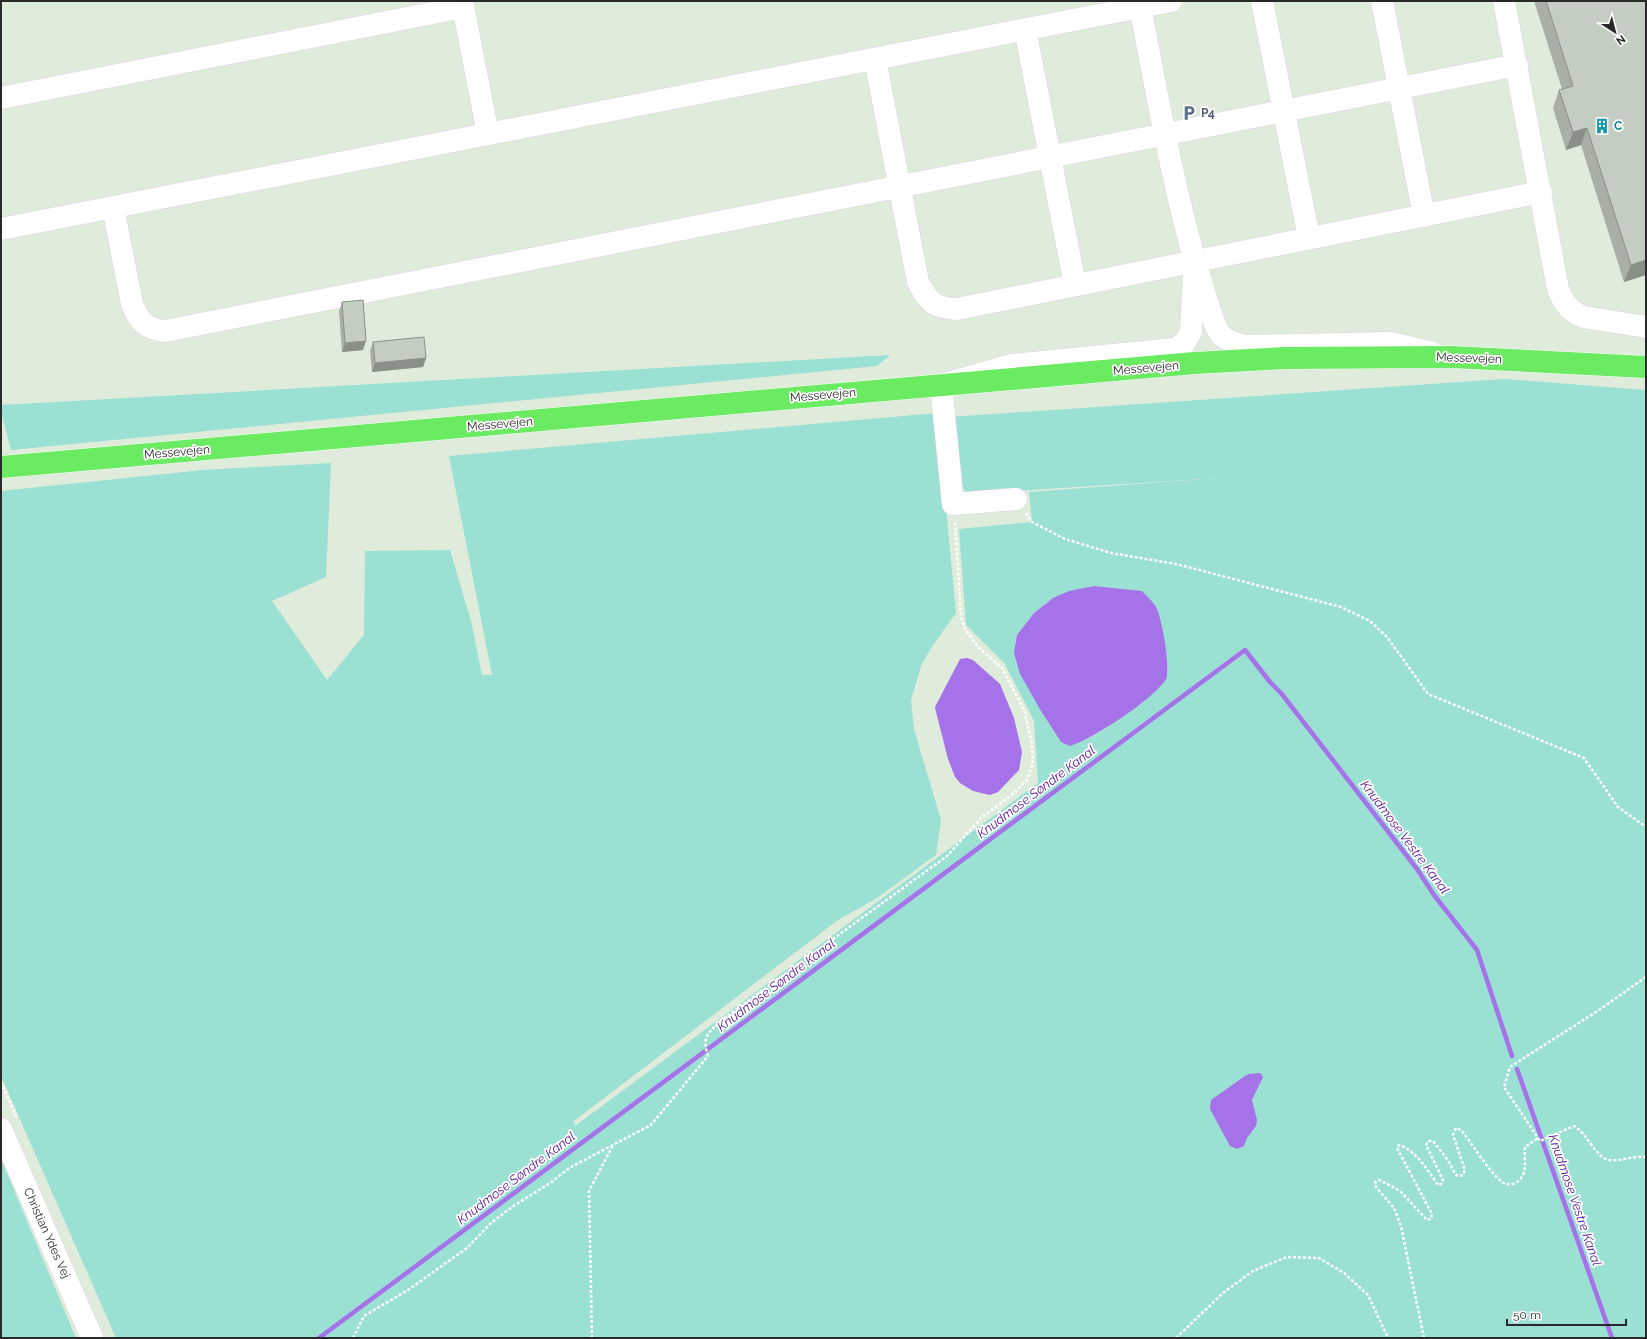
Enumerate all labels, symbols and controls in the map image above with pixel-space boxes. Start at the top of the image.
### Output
north arrow [1595,12,1635,52]
text: N [1613,32,1628,47]
parking icon: P4 [1180,104,1198,122]
place label: P4 [1201,106,1215,120]
building icon: C [1593,117,1611,135]
place label: C [1614,119,1622,133]
street label: Messevejen [1436,350,1502,366]
street label: Messevejen [1113,358,1179,378]
street label: Messevejen [790,385,856,405]
street label: Messevejen [467,414,533,434]
street label: Messevejen [144,442,210,462]
water label: Knudmose Søndre Kanal [974,742,1098,841]
water label: Knudmose Vestre Kanal [1357,777,1453,897]
water label: Knudmose Søndre Kanal [714,935,838,1034]
water label: Knudmose Søndre Kanal [454,1128,578,1227]
water label: Knudmose Vestre Kanal [1545,1132,1605,1268]
street label: Christian Ydes Vej [21,1186,73,1280]
scale bar [1507,1301,1626,1327]
text: 50 m [1513,1308,1541,1322]

